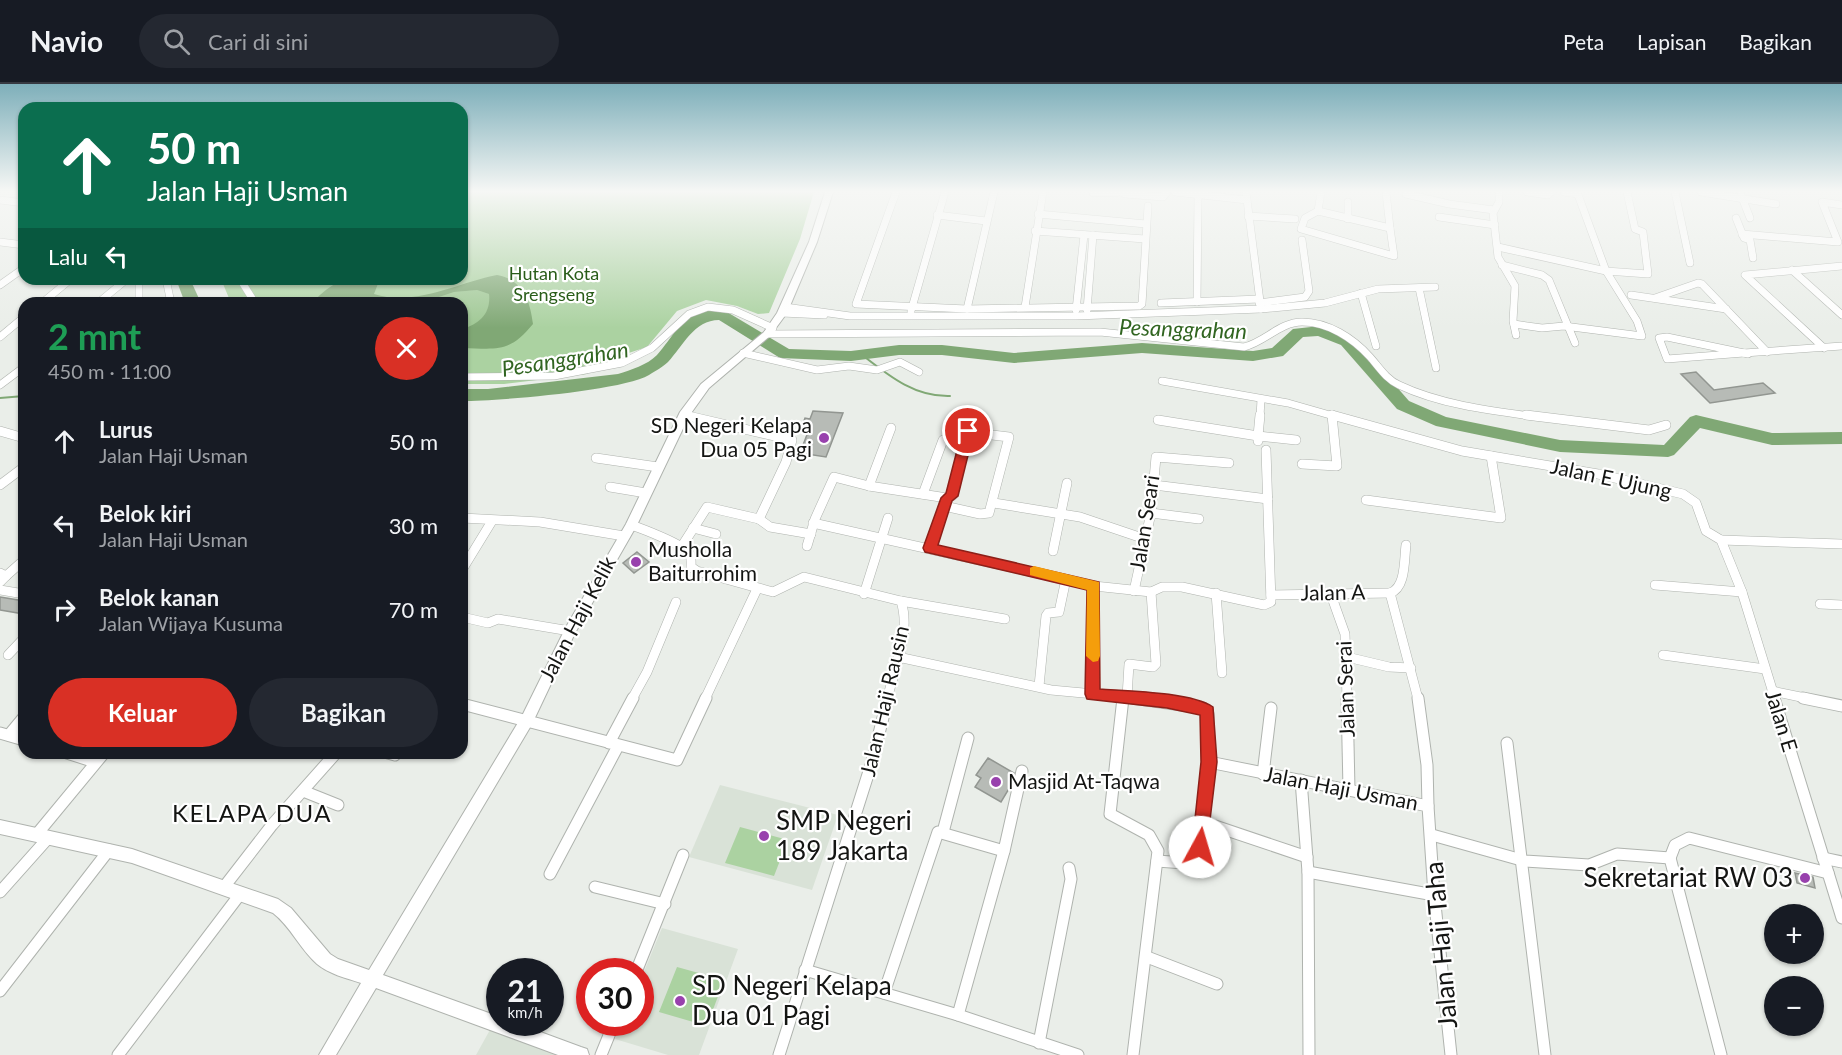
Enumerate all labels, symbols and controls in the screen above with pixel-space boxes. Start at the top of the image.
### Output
search box [139,14,559,68]
text: Navio [30,24,103,58]
icon: search [160,25,193,58]
text: Cari di sini [208,28,308,55]
text: Peta [1563,29,1604,54]
text: Lapisan [1637,29,1706,54]
text: Bagikan [1739,29,1812,54]
text: 50 m [147,123,241,173]
icon: ahead [48,126,126,204]
text: Jalan Haji Usman [147,174,348,207]
icon: left [100,240,133,273]
text: Lalu [48,243,88,270]
park label: Hutan Kota Srengseng [509,262,599,305]
water label: Pesanggrahan [1119,313,1247,344]
text: 2 mnt [48,314,141,358]
button: close [375,317,438,380]
water label: Pesanggrahan [500,335,630,382]
text: 450 m · 11:00 [48,359,171,383]
pin [942,405,993,456]
place label: SD Negeri Kelapa Dua 05 Pagi [651,412,812,461]
icon: arrive [951,414,984,447]
text: Lurus [99,416,153,443]
icon: ahead [48,425,81,458]
text: 50 m [389,428,438,455]
marker: SD Negeri Kelapa Dua 05 Pagi [817,431,831,445]
text: Jalan Haji Usman [99,443,248,467]
street label: Jalan E Ujung [1548,452,1674,503]
street label: Jalan Seari [1124,473,1163,573]
text: Belok kiri [99,500,191,527]
icon: left [48,509,81,542]
text: 30 m [389,512,438,539]
text: Jalan Haji Usman [99,527,248,551]
place label: Musholla Baiturrohim [648,536,757,585]
street label: Jalan Haji Kelik [533,551,620,685]
marker: Musholla Baiturrohim [629,555,643,569]
street label: Jalan A [1300,578,1366,605]
text: Belok kanan [99,584,219,611]
icon: right [48,593,81,626]
text: 70 m [389,596,438,623]
text: Jalan Wijaya Kusuma [99,611,283,635]
street label: Jalan Haji Rausin [854,623,913,778]
street label: Jalan Serai [1330,640,1359,738]
button: Keluar [48,678,237,747]
button: Bagikan [249,678,438,747]
street label: Jalan E [1761,687,1804,755]
street label: Jalan Haji Usman [1262,760,1420,815]
place label: Masjid At-Taqwa [1008,768,1160,793]
marker: Masjid At-Taqwa [989,775,1003,789]
district label: KELAPA DUA [172,798,332,827]
place label: SMP Negeri 189 Jakarta [776,804,912,866]
position arrow [1168,815,1232,879]
marker: SMP Negeri 189 Jakarta [757,829,771,843]
street label: Jalan Haji Taha [1417,860,1463,1030]
place label: Sekretariat RW 03 [1583,861,1793,893]
marker: Sekretariat RW 03 [1798,871,1812,885]
map controls [1764,904,1824,1036]
button: + [1764,904,1824,964]
speed limit sign: 30 [576,958,654,1036]
place label: SD Negeri Kelapa Dua 01 Pagi [692,969,892,1031]
text: 21 [508,972,542,1008]
button: − [1764,976,1824,1036]
marker: SD Negeri Kelapa Dua 01 Pagi [673,994,687,1008]
text: km/h [507,1003,543,1021]

